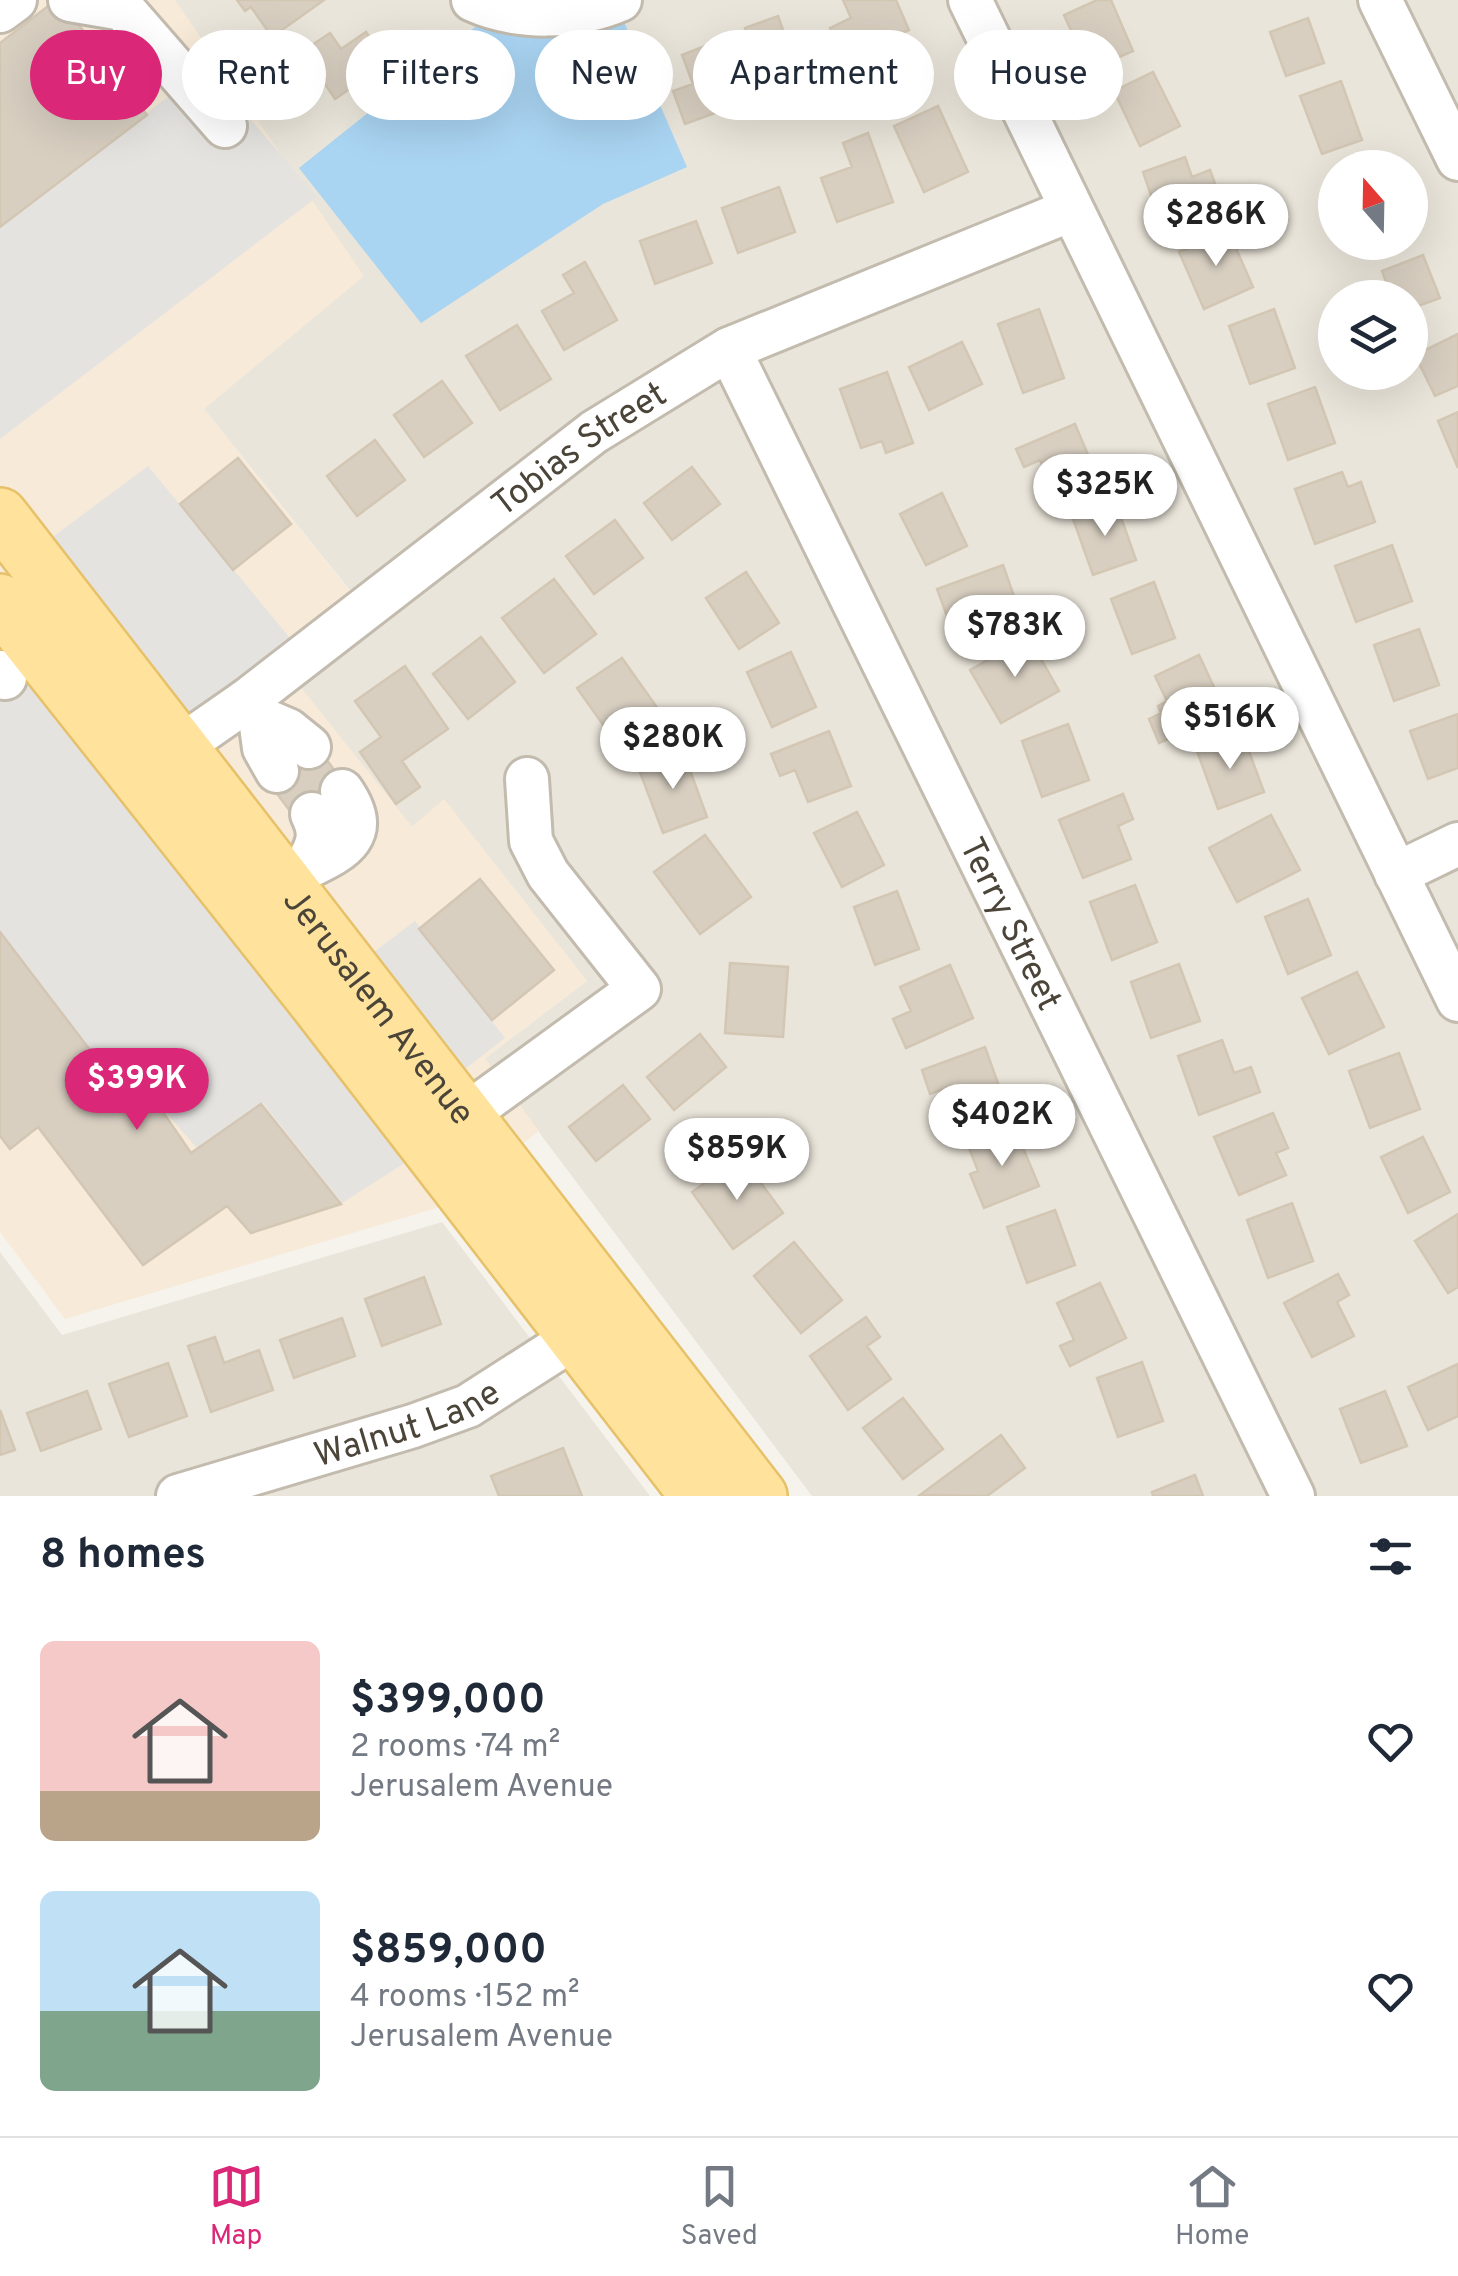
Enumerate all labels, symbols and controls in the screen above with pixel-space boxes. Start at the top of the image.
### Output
chip: Buy [30,30,162,120]
chip: Rent [182,30,326,120]
chip: Filters [346,30,515,120]
chip: New [535,30,673,120]
chip: Apartment [693,30,934,120]
chip: House [954,30,1123,120]
north arrow [1318,150,1428,260]
map controls [1318,150,1428,390]
pin: $286K [1146,184,1286,269]
text: $286K [1165,196,1267,236]
button: layers [1318,280,1428,390]
street label: Tobias Street [484,374,676,528]
pin: $325K [1035,454,1175,539]
text: $325K [1055,466,1155,506]
pin: $783K [945,595,1085,680]
text: $783K [966,607,1064,647]
pin: $516K [1160,687,1300,772]
text: $516K [1183,699,1277,739]
pin: $280K [603,707,743,792]
text: $280K [622,719,724,759]
street label: Terry Street [948,831,1070,1018]
street label: Jerusalem Avenue [272,881,483,1135]
pin: $399K [67,1048,207,1133]
text: $399K [87,1060,187,1100]
pin: $402K [932,1084,1072,1169]
text: $402K [950,1096,1054,1136]
pin: $859K [667,1118,807,1203]
text: $859K [686,1130,788,1170]
street label: Walnut Lane [309,1372,510,1479]
icon: filters [1363,1529,1418,1584]
text: 8 homes [40,1530,206,1583]
text: $399,000 [350,1675,546,1728]
icon: home [120,1681,240,1801]
icon: heart [1363,1714,1418,1769]
text: 2 rooms · 74 m² [350,1728,560,1768]
text: Jerusalem Avenue [350,1768,613,1808]
text: $859,000 [350,1925,547,1978]
icon: home [120,1931,240,2051]
icon: heart [1363,1964,1418,2019]
text: 4 rooms · 152 m² [350,1978,580,2018]
text: Jerusalem Avenue [350,2018,613,2058]
tab: Map [209,2159,264,2255]
tab: Saved [681,2159,758,2255]
tab: Home [1175,2159,1249,2255]

